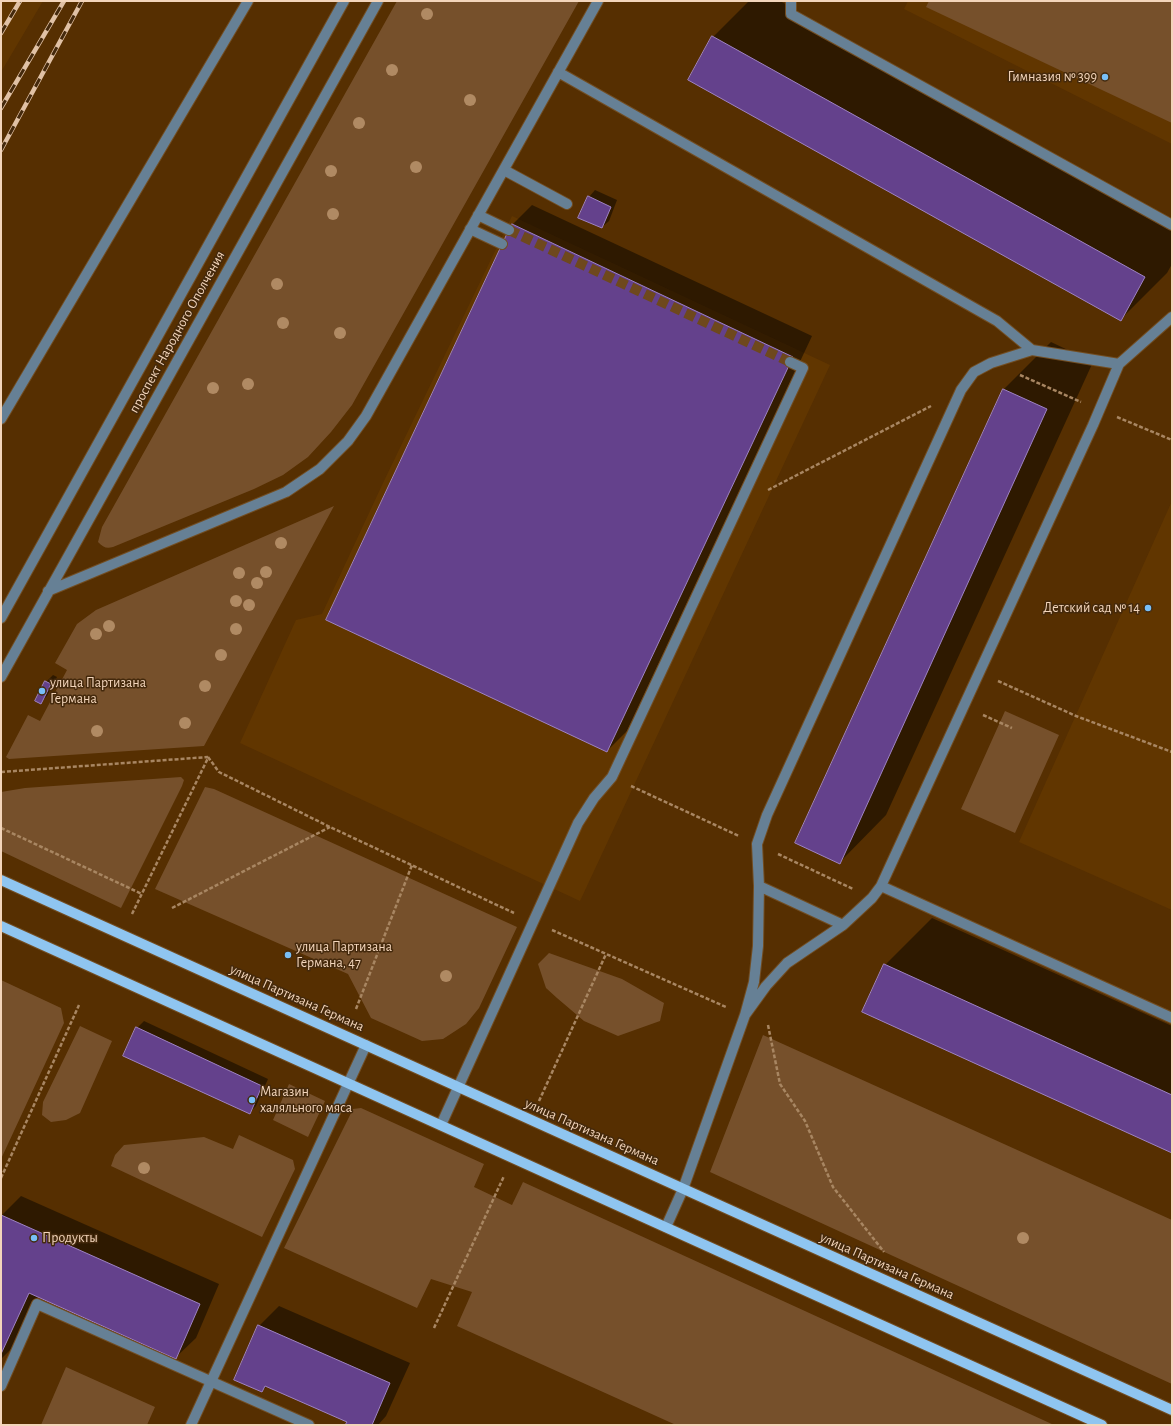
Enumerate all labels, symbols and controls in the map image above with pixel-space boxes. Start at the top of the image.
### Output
place label: Гимназия № 399 [1007,69,1097,85]
marker: Гимназия № 399 [1100,72,1110,82]
street label: проспект Народного Ополчения [125,248,229,416]
place label: Детский сад № 14 [1043,600,1140,616]
marker: Детский сад № 14 [1143,603,1153,613]
place label: улица Партизана Германа [50,675,146,708]
marker: улица Партизана Германа [37,686,47,696]
place label: улица Партизана Германа, 47 [296,939,392,972]
marker: улица Партизана Германа, 47 [283,950,293,960]
street label: улица Партизана Германа [227,961,367,1035]
place label: Магазин халяльного мяса [260,1084,352,1116]
marker: Магазин халяльного мяса [247,1095,257,1105]
street label: улица Партизана Германа [522,1095,662,1169]
street label: улица Партизана Германа [817,1229,957,1303]
place label: Продукты [42,1230,98,1246]
marker: Продукты [29,1233,39,1243]

